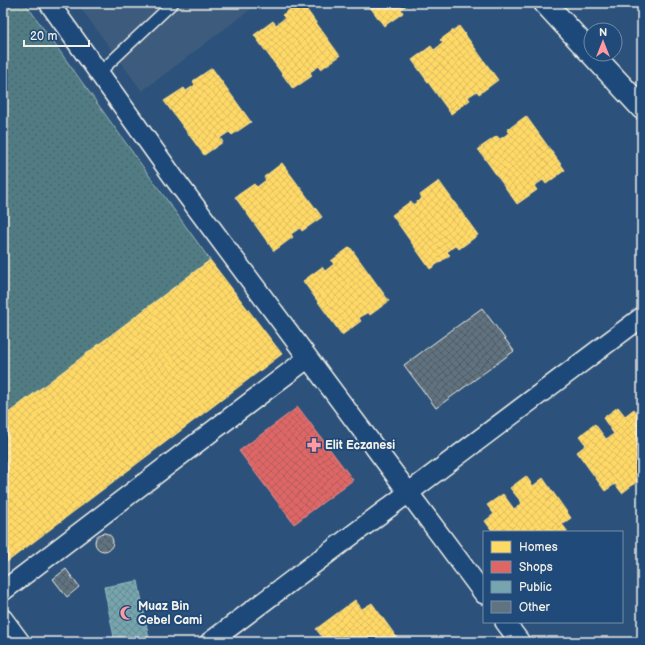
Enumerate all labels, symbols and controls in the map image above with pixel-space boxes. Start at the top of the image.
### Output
scale bar [24,22,89,48]
north arrow [583,22,623,62]
text: N [599,26,607,39]
text: 20 m [30,29,57,44]
pharmacy icon: Elit Eczanesi [306,437,322,453]
place label: Elit Eczanesi [325,438,395,453]
legend [483,531,623,623]
text: Homes [519,540,558,555]
text: Shops [519,560,553,575]
text: Public [519,580,552,595]
place label: Muaz Bin Cebel Cami [138,599,202,628]
text: Other [519,600,551,615]
mosque icon: Muaz Bin Cebel Cami [119,605,135,621]

